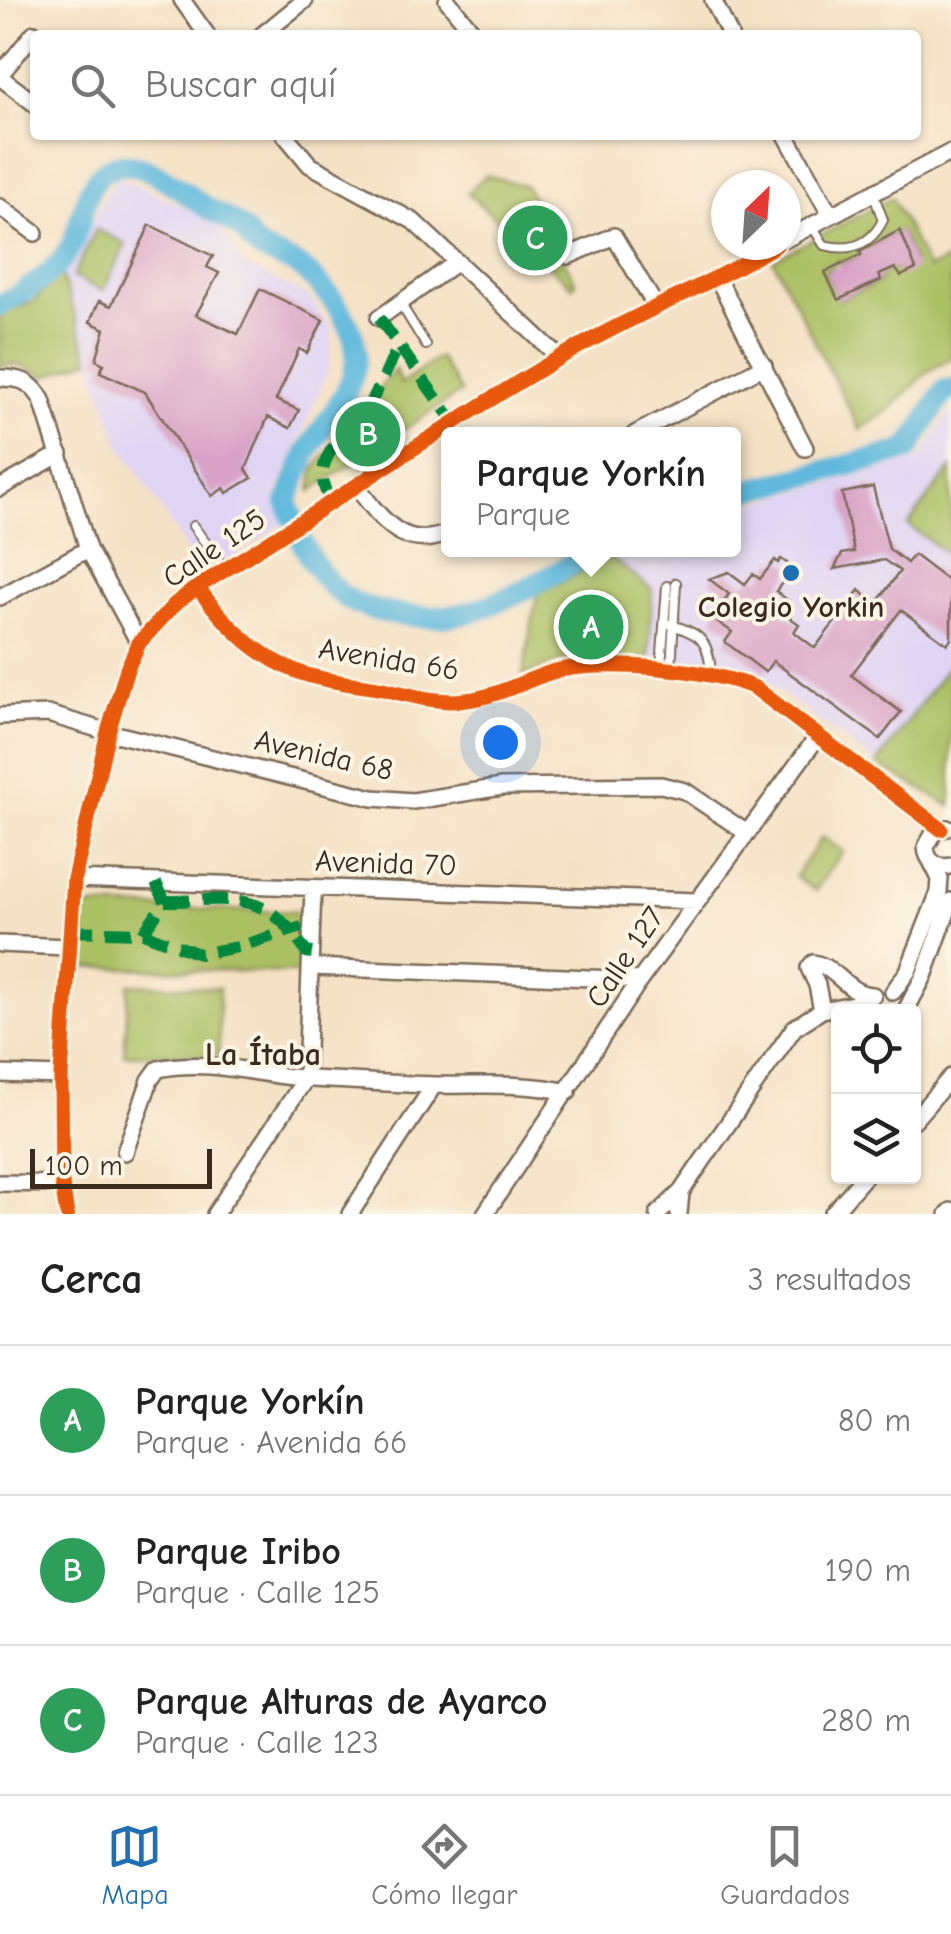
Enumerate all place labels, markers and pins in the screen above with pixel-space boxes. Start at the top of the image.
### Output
pin: C [502,200,568,276]
pin: B [336,396,400,472]
marker: Colegio Yorkin [780,562,802,584]
pin: A [558,590,624,664]
place label: Colegio Yorkin [698,590,884,625]

